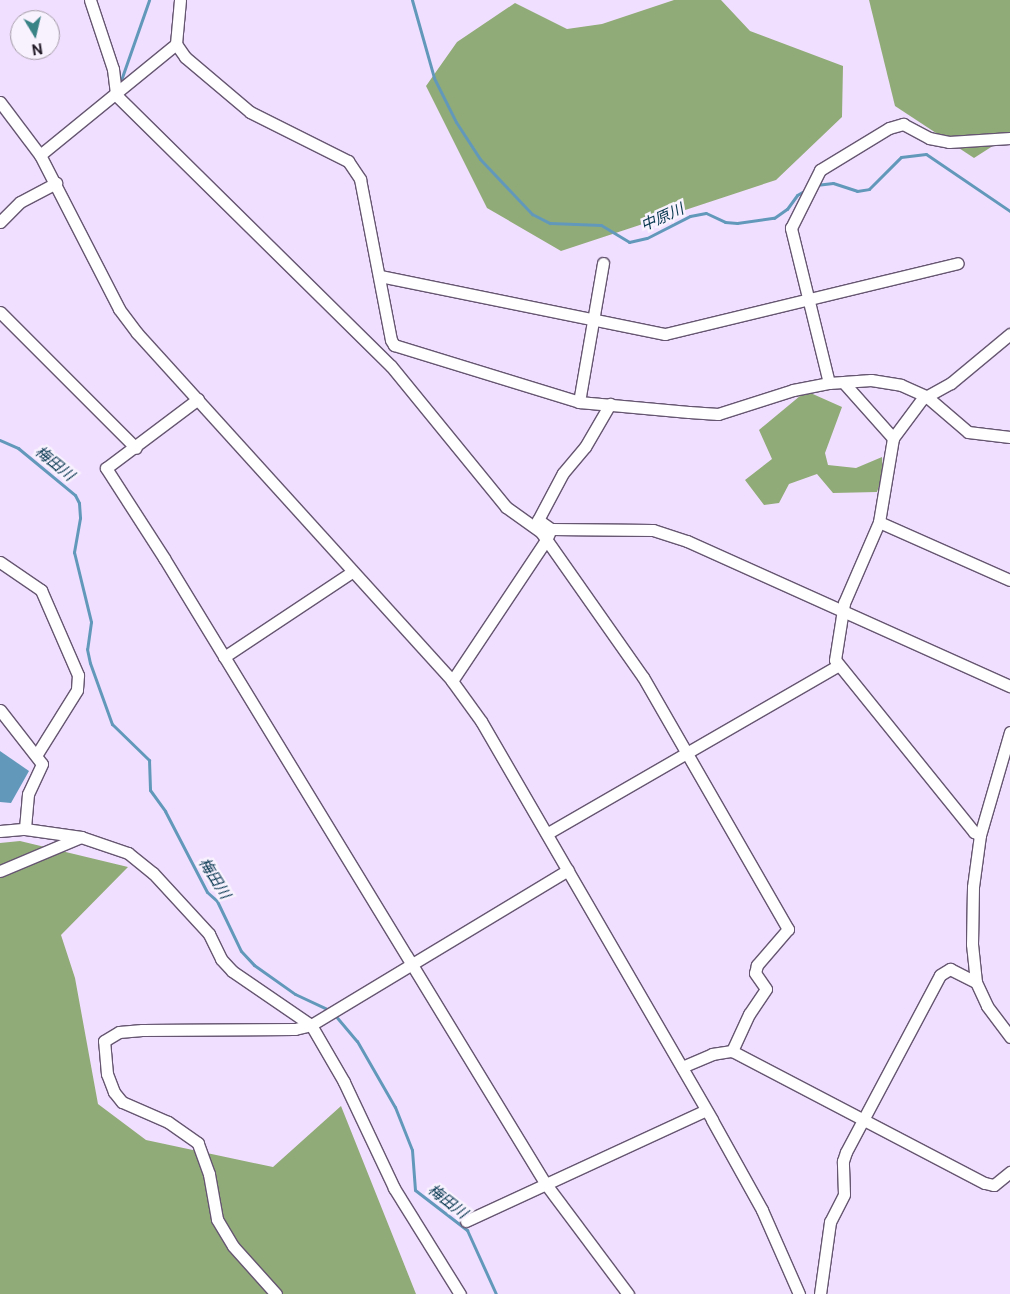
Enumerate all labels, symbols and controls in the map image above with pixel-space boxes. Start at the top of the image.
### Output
north arrow [10,10,60,60]
text: N [31,40,44,58]
water label: 中原川 [638,200,686,234]
water label: 梅田川 [32,442,78,484]
water label: 梅田川 [195,854,235,902]
water label: 梅田川 [425,1180,471,1222]

